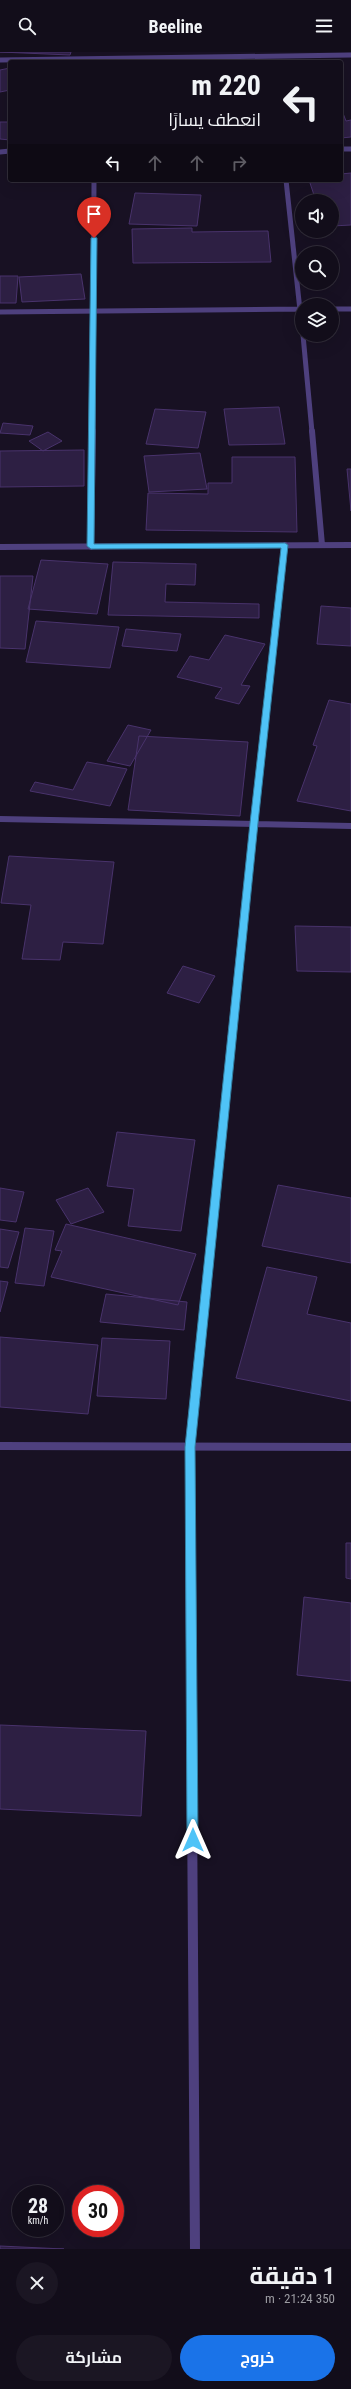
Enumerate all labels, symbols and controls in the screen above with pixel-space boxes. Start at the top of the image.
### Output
icon: search [16,15,38,37]
icon: menu [313,15,335,37]
text: Beeline [149,16,202,37]
text: 220 m [191,69,261,102]
icon: left [275,76,327,128]
text: انعطف يسارًا [168,109,261,130]
icon: left [102,152,124,174]
icon: ahead [144,152,166,174]
icon: ahead [186,152,208,174]
icon: right [228,152,250,174]
map controls [295,194,339,342]
button: sound [295,194,339,238]
pin [77,197,111,238]
icon: arrive [83,203,105,225]
button: search [295,246,339,290]
button: layers [295,298,339,342]
position arrow [172,1819,214,1861]
speed limit sign: 30 [72,2185,124,2237]
text: 28 [28,2194,48,2218]
text: km/h [28,2215,48,2226]
button: close [16,2262,58,2304]
text: 1 دقيقة [249,2262,335,2290]
text: 350 m · 21:24 [265,2291,335,2306]
button: مشاركة [16,2335,172,2381]
button: خروج [180,2335,335,2381]

